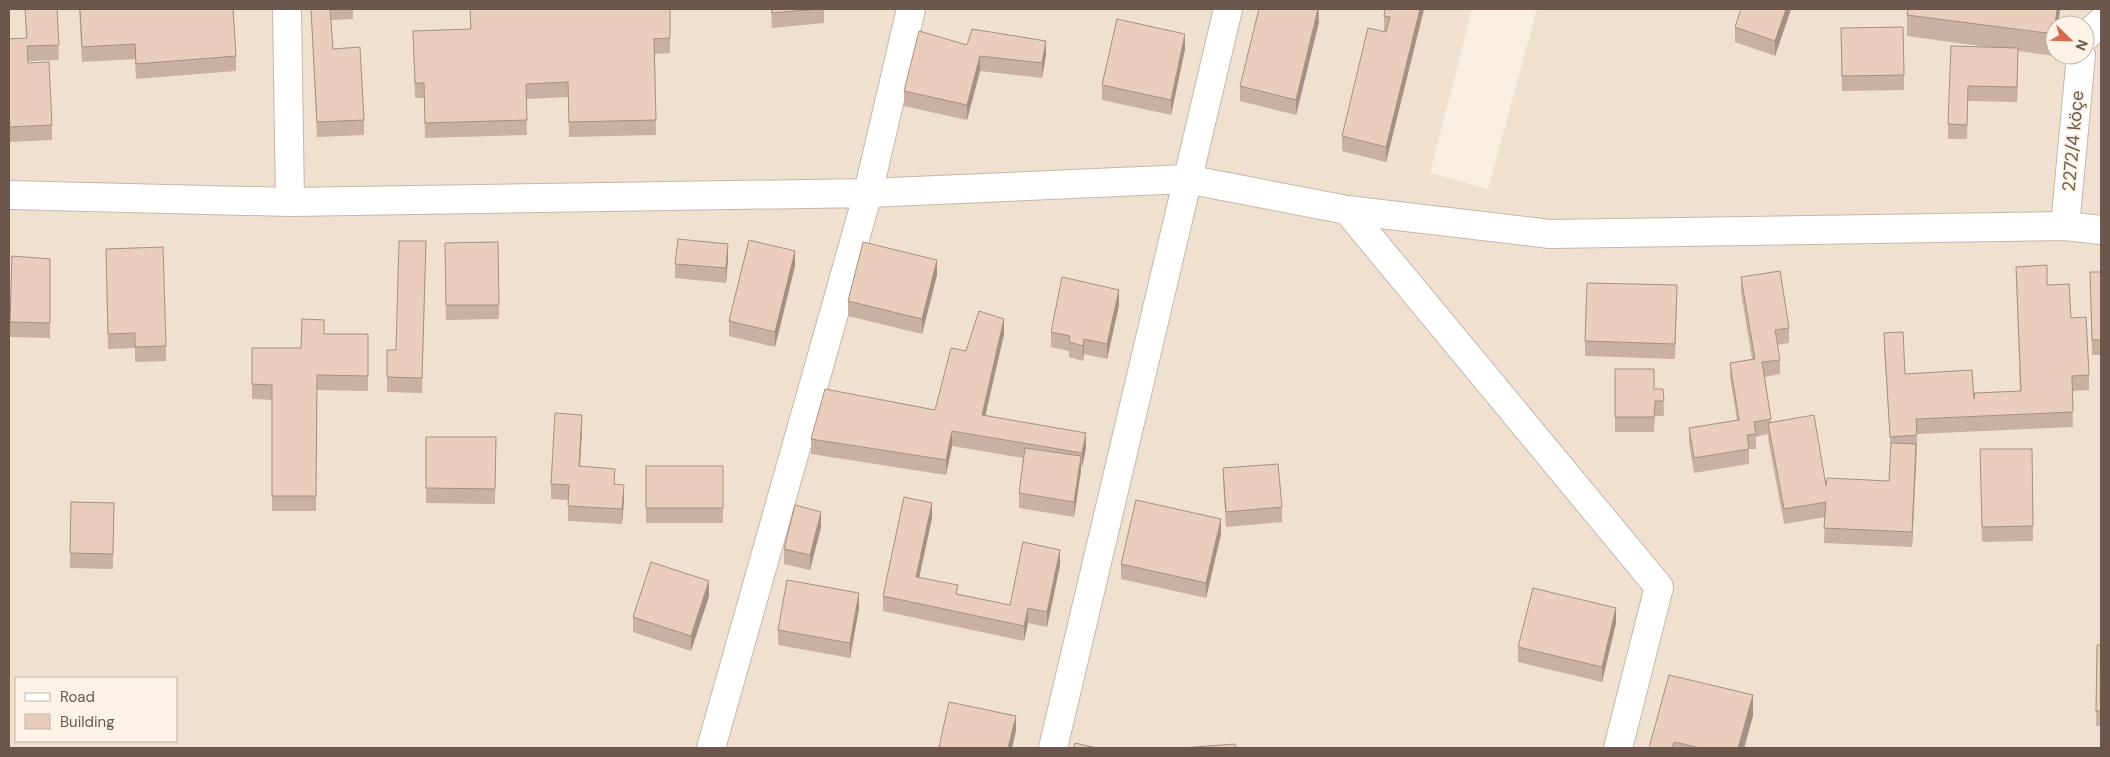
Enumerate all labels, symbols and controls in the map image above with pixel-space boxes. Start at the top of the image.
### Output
north arrow [2045,15,2095,65]
text: N [2072,37,2092,53]
street label: 2272/4 köçe [2057,90,2089,192]
legend [15,677,178,742]
text: Road [60,687,95,707]
text: Building [60,712,115,732]

